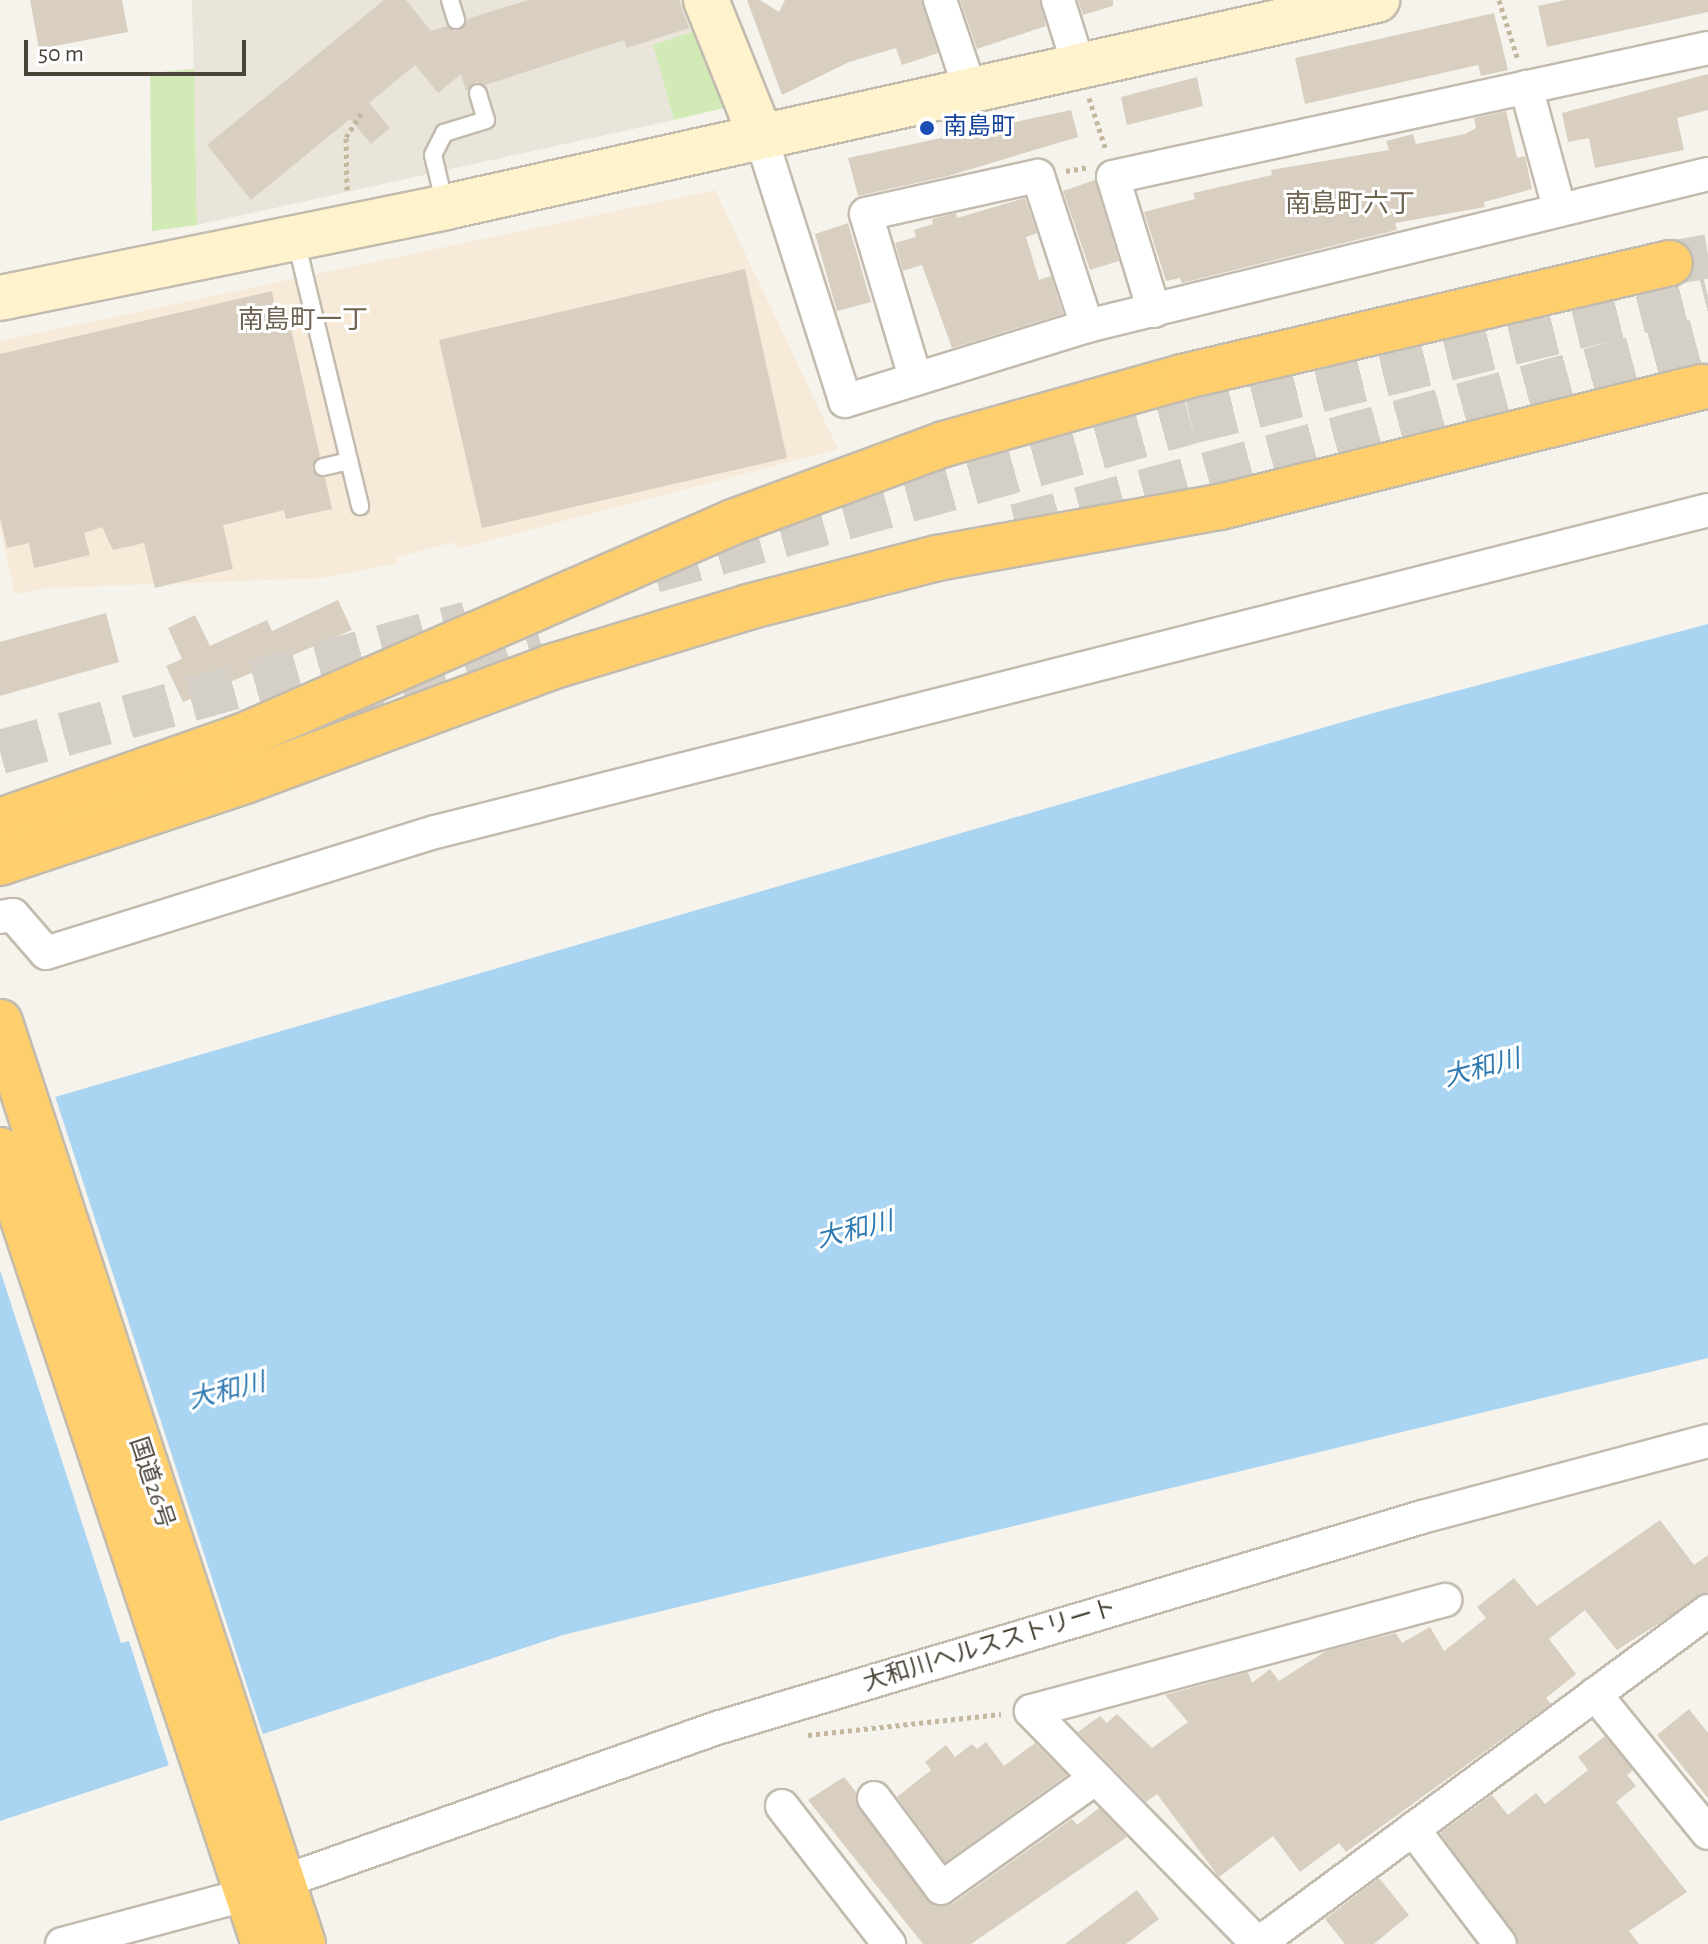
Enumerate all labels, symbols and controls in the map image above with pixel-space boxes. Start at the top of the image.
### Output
scale bar [28,24,250,74]
text: 50 m [38,42,84,66]
place label: 南島町 [943,114,1015,142]
marker: 南島町 [918,119,936,137]
district label: 南島町六丁 [1285,189,1415,221]
district label: 南島町一丁 [238,305,368,337]
water label: 大和川 [1440,1044,1524,1094]
water label: 大和川 [813,1206,897,1256]
water label: 大和川 [185,1367,269,1417]
street label: 国道26号 [123,1434,179,1532]
street label: 大和川ヘルスストリート [860,1594,1120,1698]

